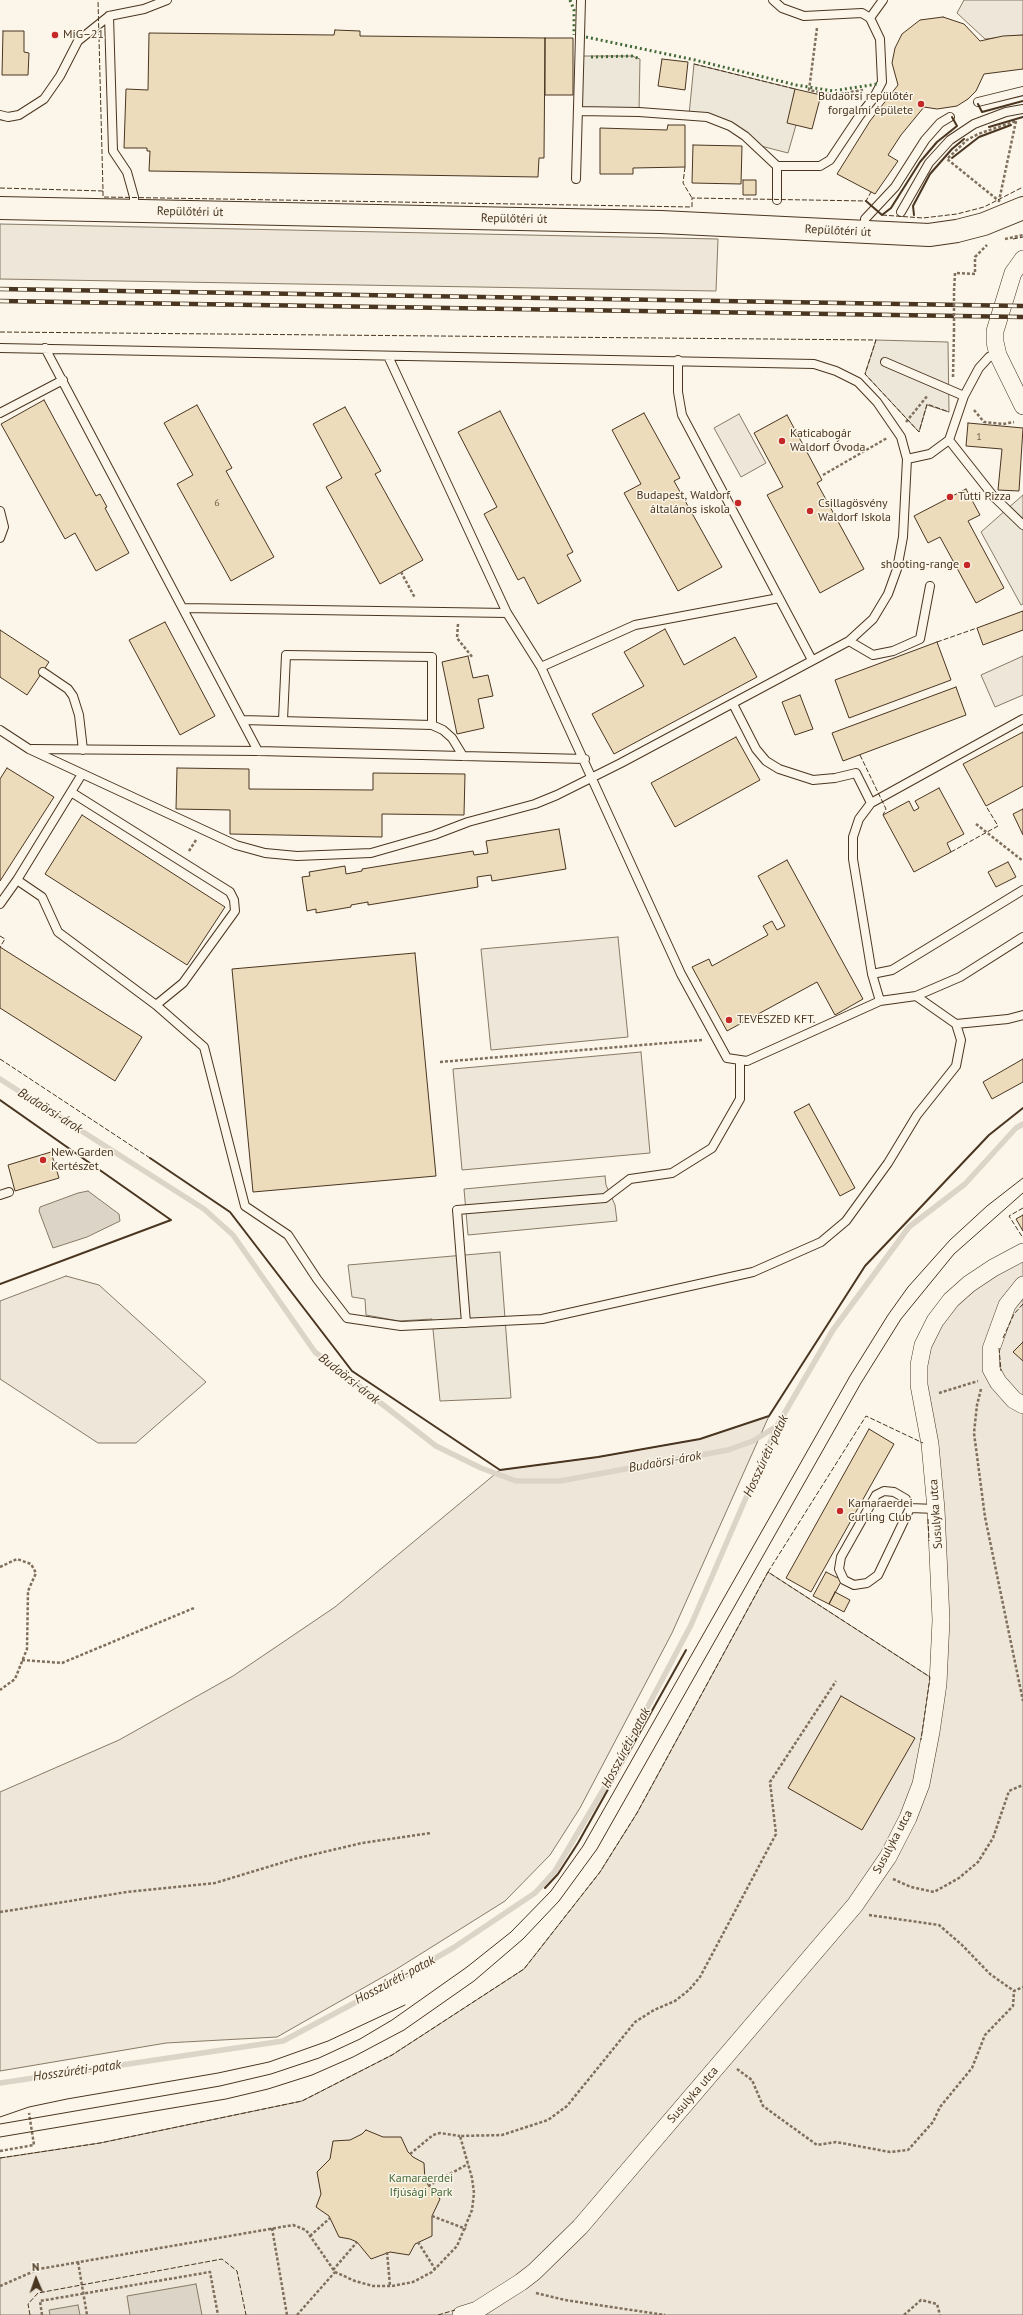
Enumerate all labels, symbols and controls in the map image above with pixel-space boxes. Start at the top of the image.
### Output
place label: MiG–21 [63,28,104,42]
marker: MiG–21 [50,30,60,40]
place label: Budaörsi repülőtér forgalmi épülete [818,90,913,118]
marker: Budaörsi repülőtér forgalmi épülete [916,99,926,109]
street label: Repülőtéri út [157,204,223,220]
street label: Repülőtéri út [481,211,547,227]
street label: Repülőtéri út [804,222,872,240]
place label: Katicabogár Waldorf Óvoda [790,427,865,455]
house number: 1 [976,431,982,443]
marker: Katicabogár Waldorf Óvoda [777,436,787,446]
place label: Budapest, Waldorf általános iskola [637,489,730,517]
place label: Tutti Pizza [958,490,1011,504]
marker: Tutti Pizza [945,492,955,502]
house number: 6 [214,497,220,509]
place label: Csillagösvény Waldorf Iskola [818,497,891,525]
marker: Budapest, Waldorf általános iskola [733,498,743,508]
marker: Csillagösvény Waldorf Iskola [805,506,815,516]
place label: shooting-range [881,558,959,572]
marker: shooting-range [962,560,972,570]
place label: TEVESZED KFT. [737,1013,815,1027]
marker: TEVESZED KFT. [724,1015,734,1025]
water label: Budaörsi-árok [15,1085,85,1137]
place label: New Garden Kertészet [51,1146,114,1174]
marker: New Garden Kertészet [38,1155,48,1165]
water label: Budaörsi-árok [315,1350,383,1408]
water label: Hosszúréti-patak [740,1413,792,1499]
water label: Budaörsi-árok [627,1448,703,1476]
street label: Susulyka utca [926,1479,946,1549]
place label: Kamaraerdei Curling Club [848,1497,913,1525]
marker: Kamaraerdei Curling Club [835,1506,845,1516]
water label: Hosszúréti-patak [598,1705,654,1791]
street label: Susulyka utca [870,1808,916,1876]
water label: Hosszúréti-patak [352,1952,438,2008]
water label: Hosszúréti-patak [32,2057,122,2085]
street label: Susulyka utca [665,2064,721,2126]
park label: Kamaraerdei Ifjúsági Park [389,2172,453,2200]
north arrow [16,2259,56,2299]
text: N [32,2260,39,2274]

